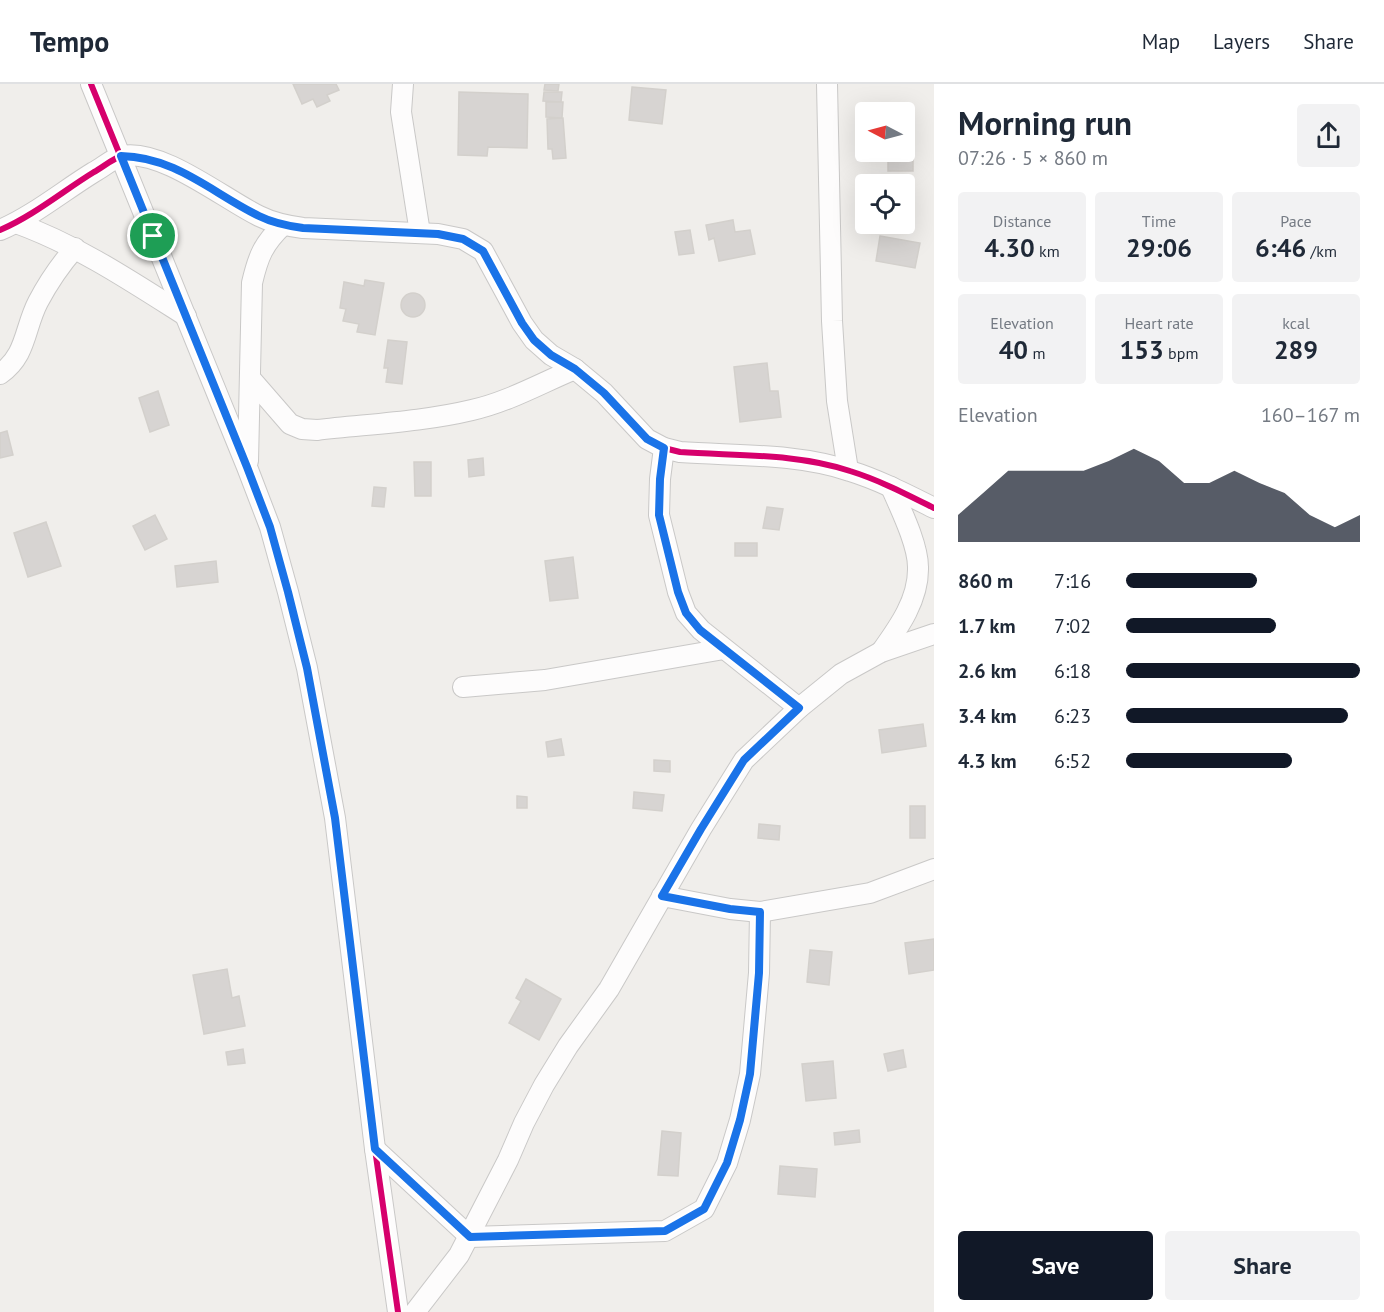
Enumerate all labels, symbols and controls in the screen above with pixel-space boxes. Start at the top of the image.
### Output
text: Tempo [30,23,109,60]
text: Map [1142,28,1180,55]
text: Layers [1213,28,1270,55]
text: Share [1303,28,1354,55]
text: Morning run [958,101,1132,144]
north arrow [855,102,915,162]
map controls [855,102,915,234]
button: share [1297,104,1360,167]
text: 07:26 · 5 × 860 m [958,145,1108,171]
button: locate [855,174,915,234]
pin [127,210,178,261]
text: Distance [993,211,1051,231]
text: Time [1142,211,1176,231]
text: Pace [1280,211,1312,231]
icon: arrive [136,219,169,252]
text: 4.30 [984,231,1035,264]
text: 29:06 [1126,231,1192,264]
text: 6:46 [1255,231,1306,264]
text: km [1035,241,1060,261]
text: /km [1306,241,1337,261]
text: Elevation [990,313,1054,333]
text: Heart rate [1124,313,1194,333]
text: kcal [1282,313,1310,333]
text: 40 [999,333,1028,366]
text: 153 [1120,333,1164,366]
text: 289 [1274,333,1318,366]
text: m [1028,343,1045,363]
text: bpm [1164,343,1198,363]
text: Elevation [958,402,1038,428]
text: 160–167 m [1261,402,1360,428]
text: 860 m [958,568,1013,594]
text: 7:16 [1054,568,1091,594]
text: 1.7 km [958,613,1016,639]
text: 7:02 [1054,613,1091,639]
text: 2.6 km [958,658,1017,684]
text: 6:18 [1054,658,1091,684]
text: 3.4 km [958,703,1017,729]
text: 6:23 [1054,703,1091,729]
text: 4.3 km [958,748,1017,774]
text: 6:52 [1054,748,1091,774]
button: Save [958,1231,1153,1300]
button: Share [1165,1231,1360,1300]

